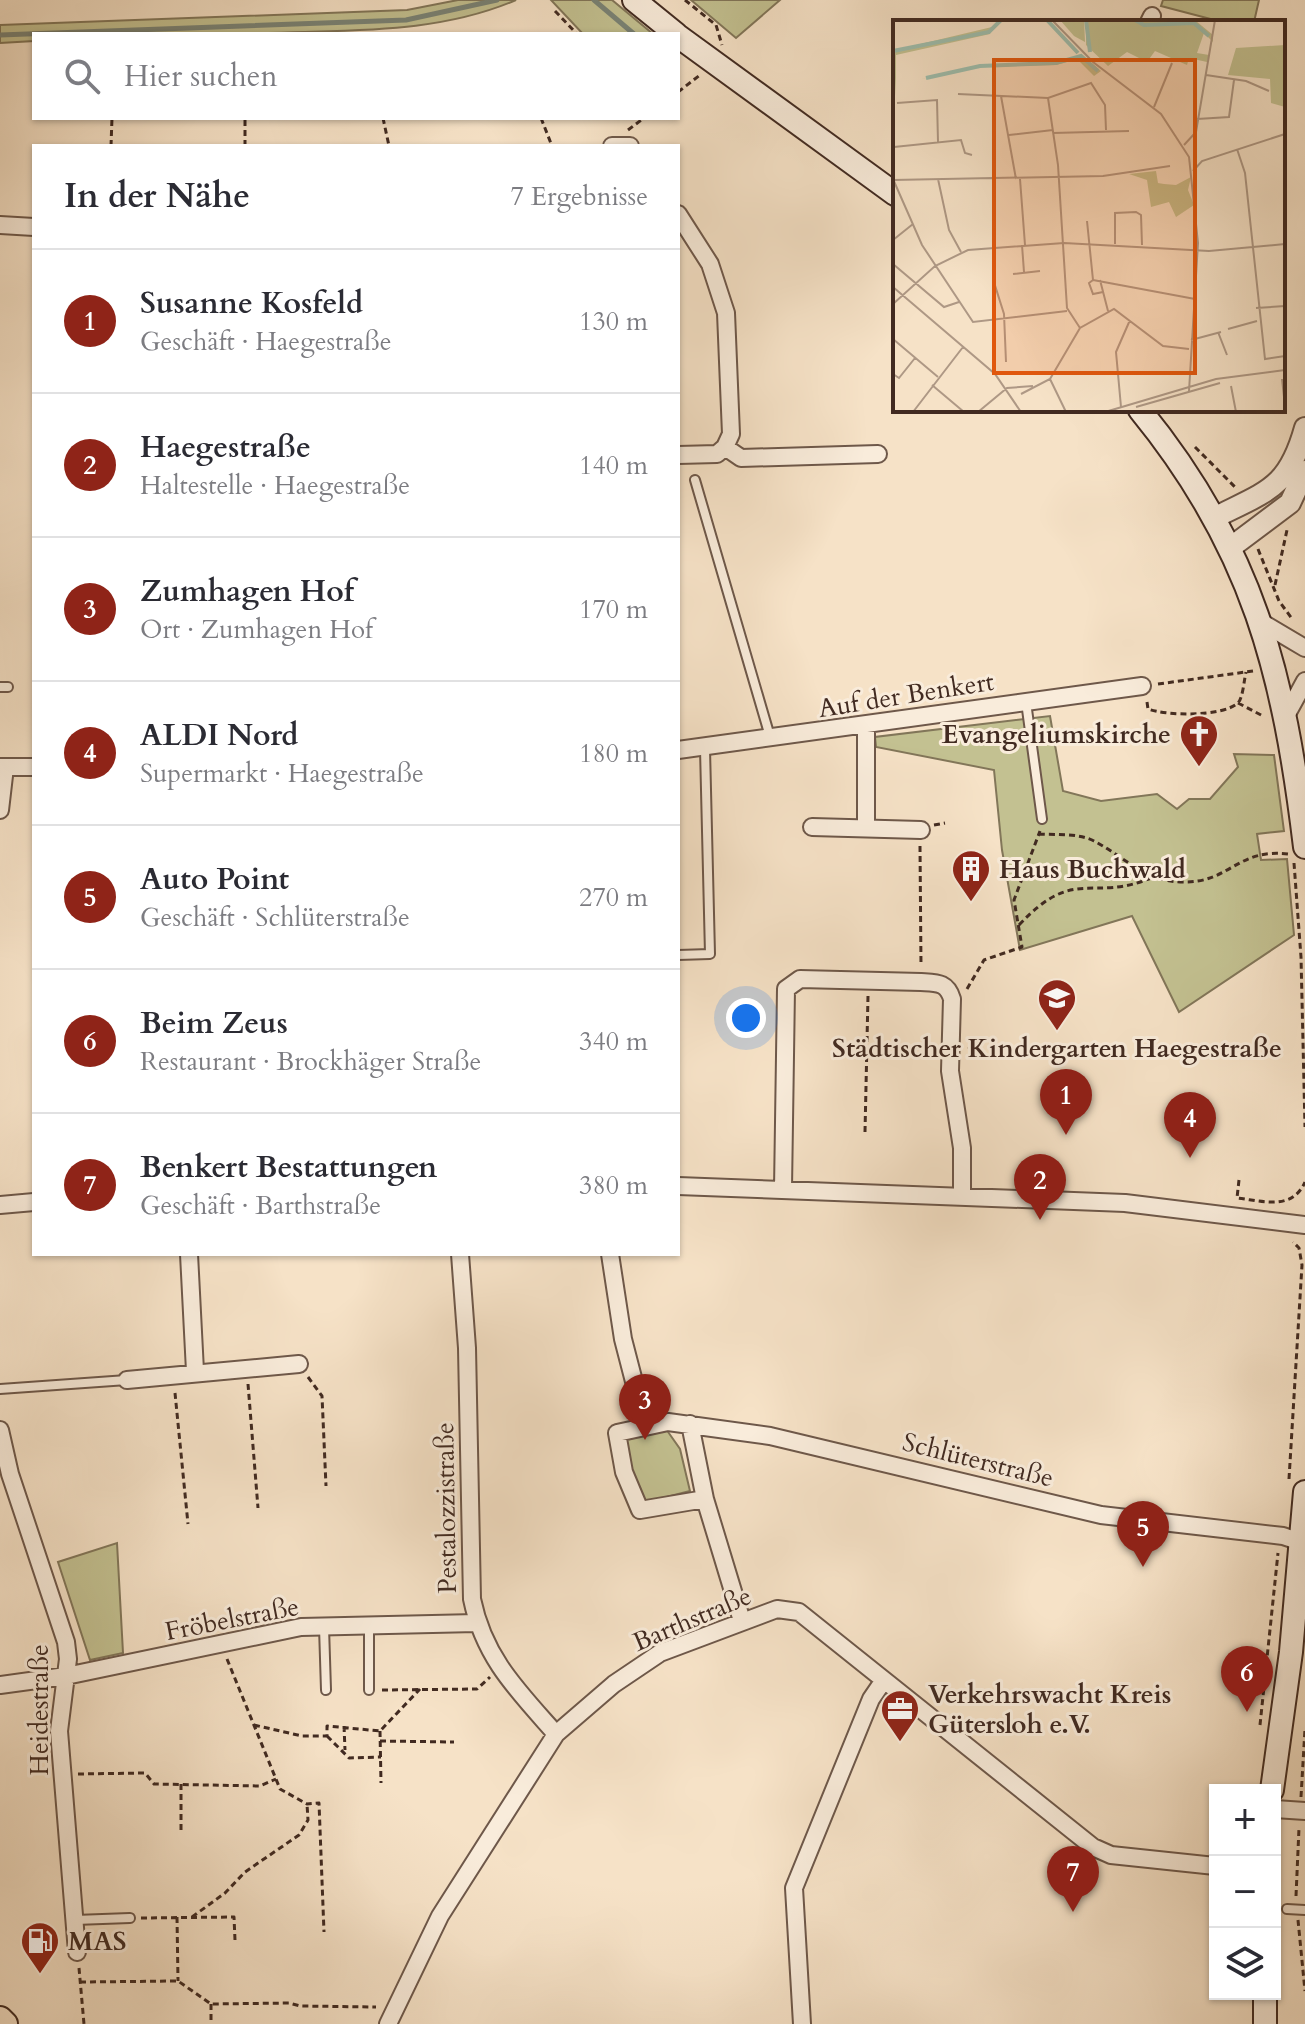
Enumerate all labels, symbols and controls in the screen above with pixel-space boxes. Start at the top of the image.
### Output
inset map [893,20,1285,412]
search box [32,32,680,120]
icon: search [60,54,104,98]
text: Hier suchen [124,56,277,97]
text: In der Nähe [64,173,250,219]
text: 7 Ergebnisse [511,179,648,214]
text: Susanne Kosfeld [140,283,363,324]
text: 1 [83,304,97,339]
text: 130 m [579,304,648,339]
text: Geschäft · Haegestraße [140,324,391,359]
text: Haegestraße [140,427,311,468]
text: 2 [83,448,97,483]
text: 140 m [579,448,648,483]
text: Haltestelle · Haegestraße [140,468,410,503]
text: Zumhagen Hof [140,571,354,612]
text: 3 [83,592,97,627]
text: 170 m [579,592,648,627]
text: Ort · Zumhagen Hof [140,612,373,647]
street label: Auf der Benkert [816,664,996,726]
church icon: Evangeliumskirche [1178,713,1220,768]
text: ALDI Nord [140,715,298,756]
place label: Evangeliumskirche [942,717,1171,752]
text: 4 [83,736,97,771]
text: 180 m [579,736,648,771]
text: Supermarkt · Haegestraße [140,756,424,791]
building icon: Haus Buchwald [950,848,992,903]
place label: Haus Buchwald [999,852,1186,887]
text: Auto Point [140,859,289,900]
text: 5 [83,880,97,915]
text: 270 m [579,880,648,915]
text: Geschäft · Schlüterstraße [140,900,410,935]
school or university icon: Städtischer Kindergarten Haegestraße [1036,977,1078,1032]
your location [726,998,766,1038]
text: Beim Zeus [140,1003,288,1044]
text: 6 [83,1024,97,1059]
text: 340 m [579,1024,648,1059]
place label: Städtischer Kindergarten Haegestraße [832,1031,1282,1066]
text: Restaurant · Brockhäger Straße [140,1044,481,1079]
pin: 1 [1040,1069,1092,1135]
pin: 4 [1164,1092,1216,1158]
text: Benkert Bestattungen [140,1147,437,1188]
pin: 2 [1014,1154,1066,1220]
text: 7 [83,1168,97,1203]
text: 380 m [579,1168,648,1203]
text: Geschäft · Barthstraße [140,1188,381,1223]
pin: 3 [619,1374,671,1440]
street label: Pestalozzistraße [427,1422,465,1594]
street label: Schlüterstraße [899,1424,1057,1496]
pin: 5 [1117,1501,1169,1567]
street label: Barthstraße [627,1578,757,1660]
street label: Fröbelstraße [162,1589,302,1649]
street label: Heidestraße [22,1644,57,1776]
pin: 6 [1221,1646,1273,1712]
place label: Verkehrswacht Kreis Gütersloh e.V. [928,1677,1172,1742]
office icon: Verkehrswacht Kreis Gütersloh e.V. [879,1688,921,1743]
map controls [1209,1784,1281,2000]
button: + [1209,1784,1281,1856]
pin: 7 [1047,1846,1099,1912]
button: − [1209,1856,1281,1928]
fuel station icon: MAS [19,1920,61,1975]
place label: MAS [68,1924,127,1959]
button: layers [1209,1928,1281,2000]

